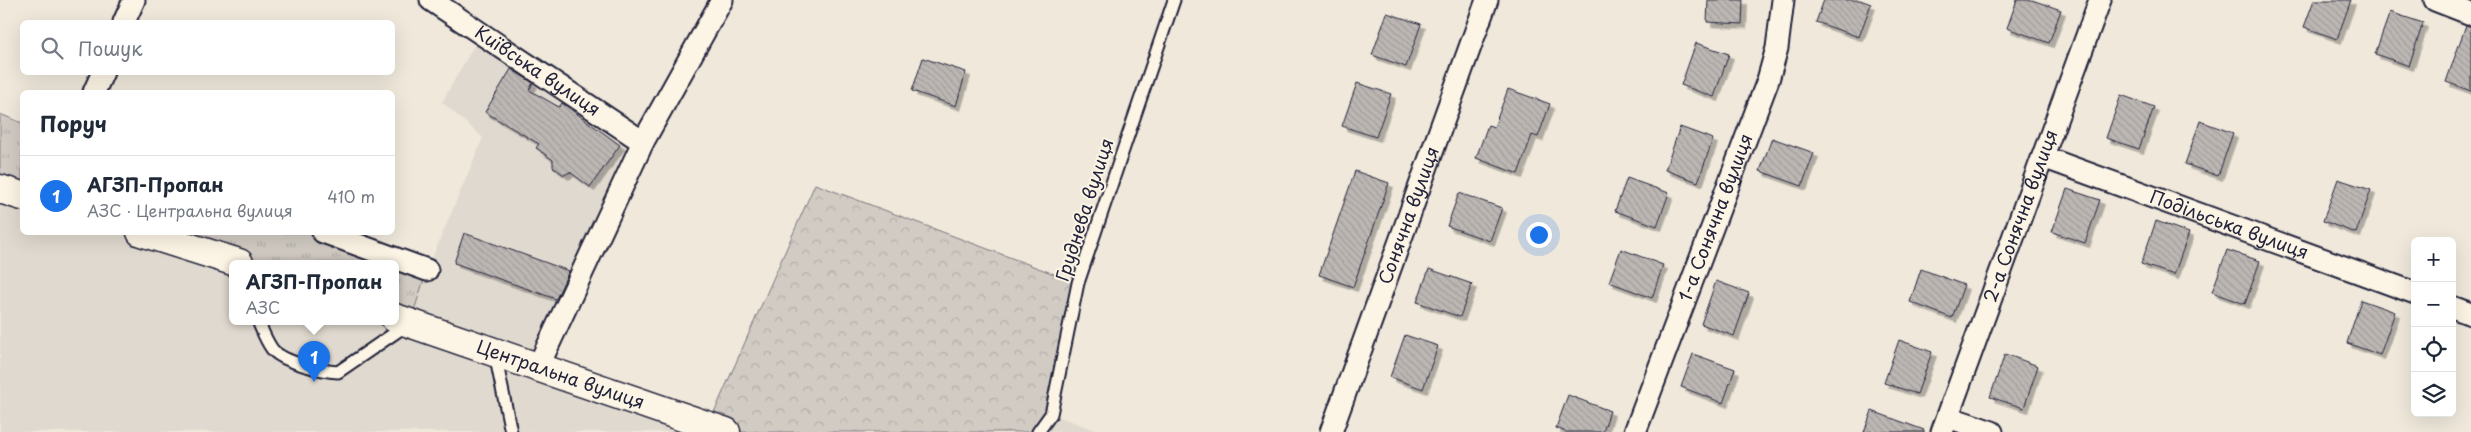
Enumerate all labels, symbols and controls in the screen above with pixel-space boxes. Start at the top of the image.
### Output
street label: Київська вулиця [470,18,606,122]
search box [20,20,395,75]
icon: search [38,34,66,62]
text: Пошук [78,34,143,62]
text: Поруч [40,107,107,139]
street label: 2-а Сонячна вулиця [1976,125,2064,306]
street label: 1-а Сонячна вулиця [1670,129,1759,305]
street label: Груднева вулиця [1048,134,1119,285]
street label: Сонячна вулиця [1370,143,1445,288]
text: АГЗП-Пропан [87,170,224,198]
street label: Подільська вулиця [2146,182,2313,265]
text: 1 [52,184,60,208]
text: 410 m [327,184,375,208]
text: АЗС · Центральна вулиця [87,198,293,222]
your location [1526,222,1552,248]
map controls [2411,237,2456,417]
button: + [2411,237,2456,282]
popup [229,260,399,325]
text: АГЗП-Пропан [246,267,382,295]
button: − [2411,282,2456,327]
text: АЗС [246,295,280,319]
button: locate [2411,327,2456,372]
street label: Центральна вулиця [473,332,648,415]
pin: 1 [298,341,330,382]
button: layers [2411,372,2456,417]

